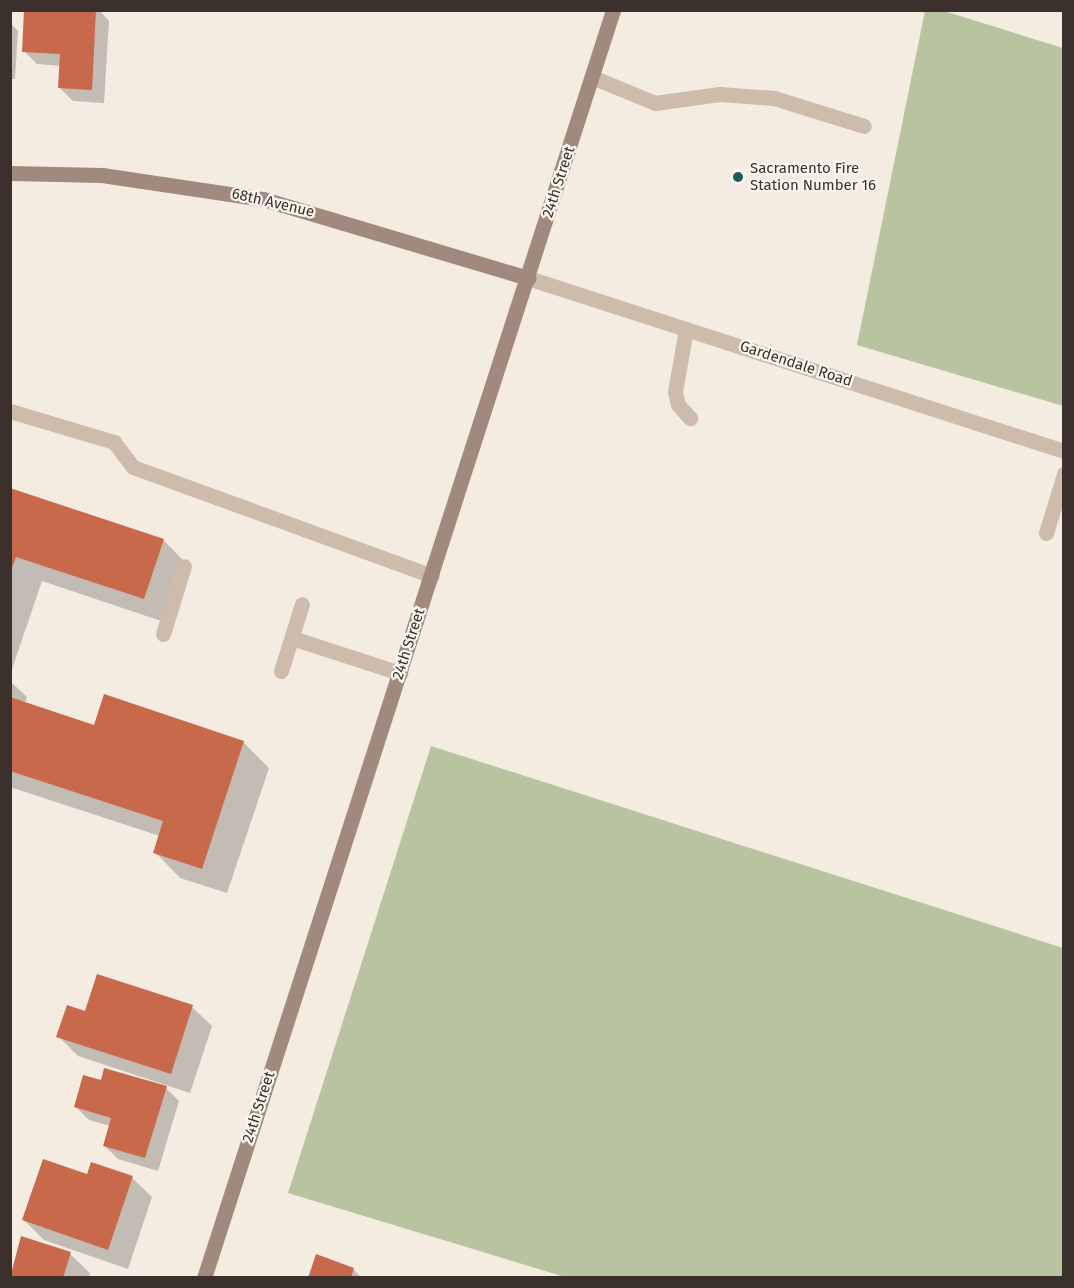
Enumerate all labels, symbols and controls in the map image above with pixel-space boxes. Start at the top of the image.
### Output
street label: 24th Street [539,144,579,220]
place label: Sacramento Fire Station Number 16 [750,159,876,194]
marker: Sacramento Fire Station Number 16 [731,170,745,184]
street label: 68th Avenue [230,185,316,221]
street label: Gardendale Road [738,337,854,391]
street label: 24th Street [389,606,429,682]
street label: 24th Street [239,1069,279,1145]

